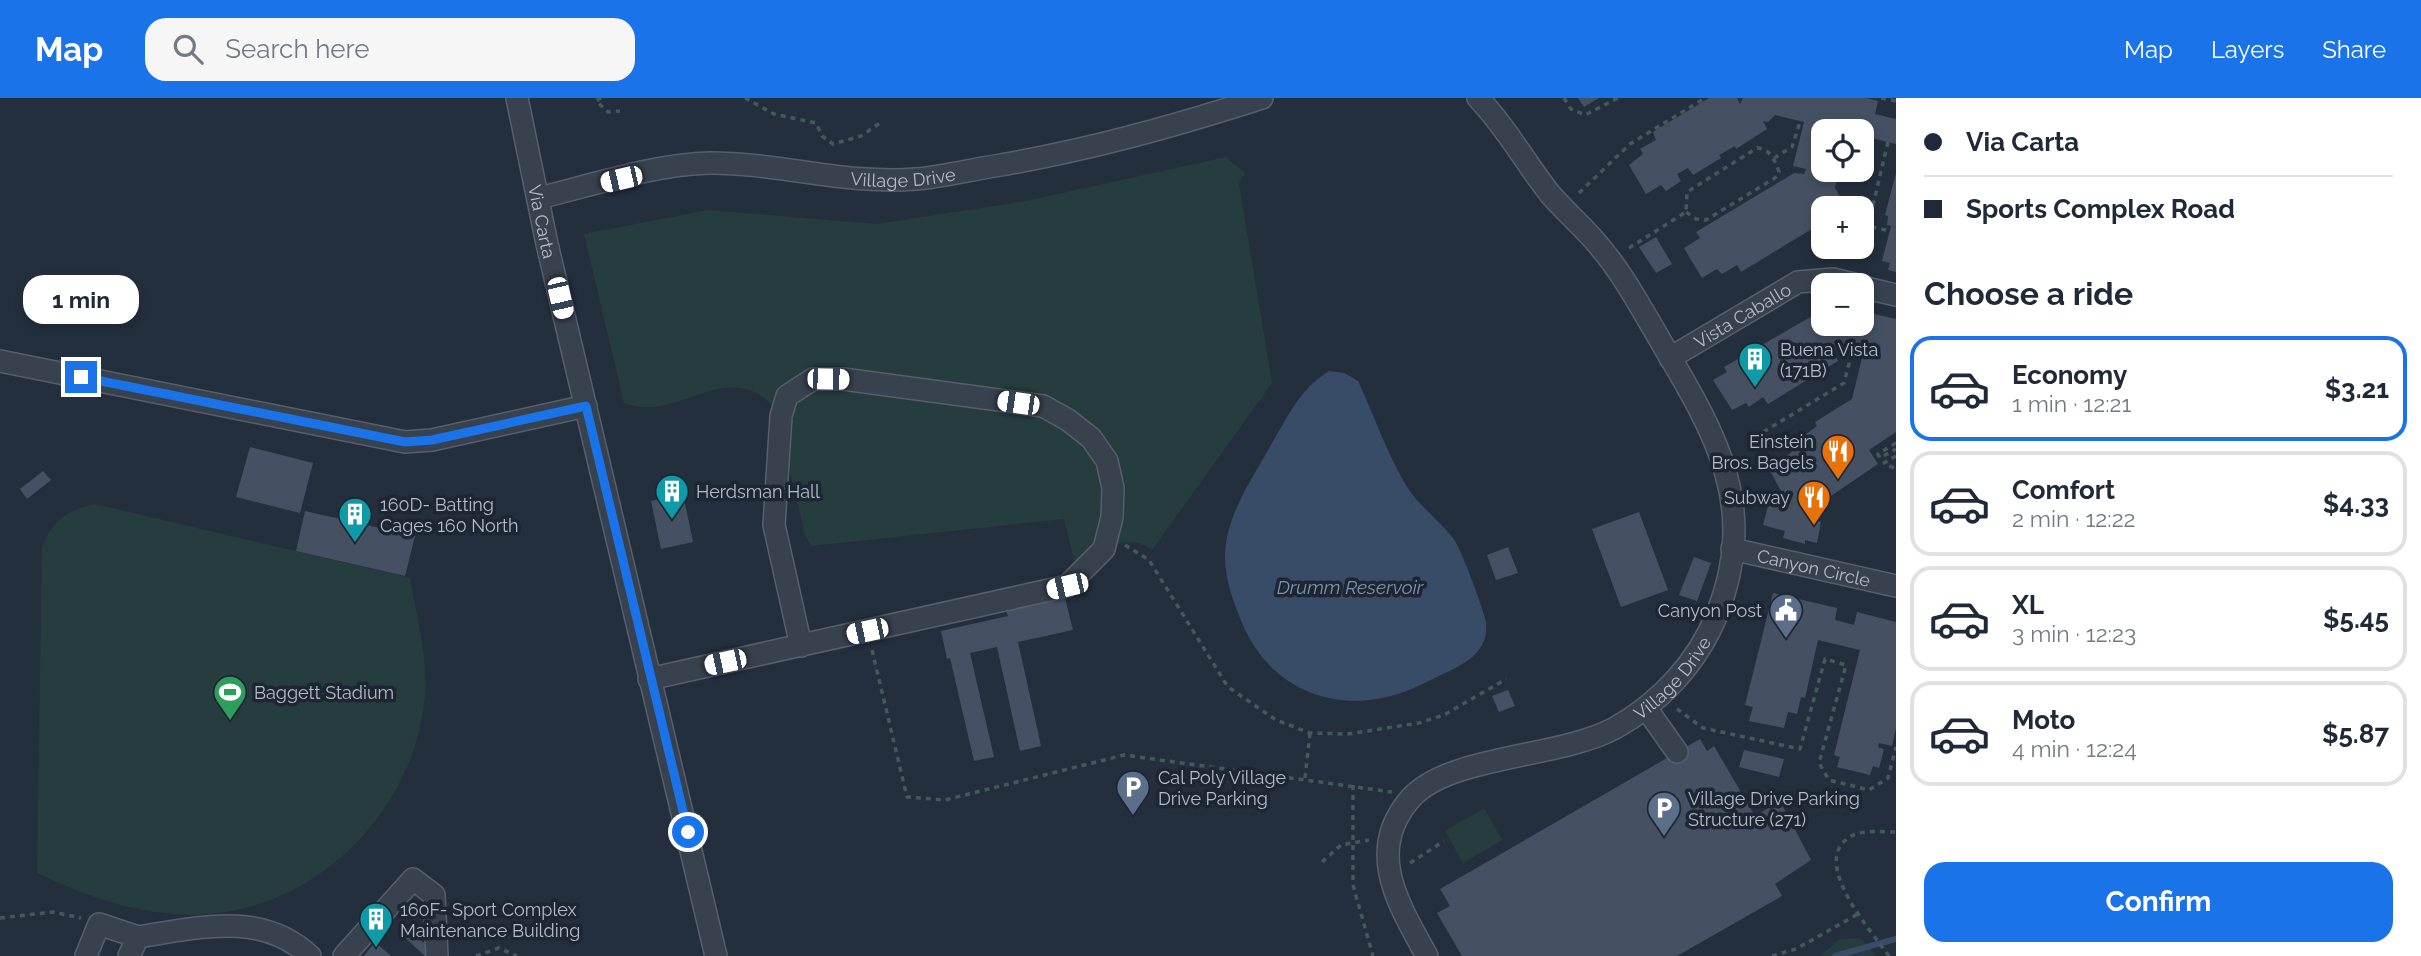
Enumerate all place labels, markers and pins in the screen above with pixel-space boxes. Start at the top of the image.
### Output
place label: Buena Vista (171B) [1780,339,1878,381]
building icon: Buena Vista (171B) [1736,340,1774,389]
place label: Einstein Bros. Bagels [1712,431,1814,473]
restaurant icon: Einstein Bros. Bagels [1819,432,1857,481]
building icon: Herdsman Hall [653,472,691,521]
restaurant icon: Subway [1795,478,1833,527]
place label: Herdsman Hall [696,481,820,502]
place label: Subway [1724,487,1790,508]
place label: 160D- Batting Cages 160 North [380,494,519,536]
building icon: 160D- Batting Cages 160 North [336,495,374,544]
public building icon: Canyon Post [1767,591,1805,640]
place label: Canyon Post [1658,600,1762,621]
sports icon: Baggett Stadium [211,673,249,722]
place label: Baggett Stadium [254,682,394,703]
place label: Cal Poly Village Drive Parking [1158,767,1287,809]
parking icon: Cal Poly Village Drive Parking [1114,768,1152,817]
place label: Village Drive Parking Structure (271) [1688,788,1860,830]
parking icon: Village Drive Parking Structure (271) [1645,789,1683,838]
place label: 160F- Sport Complex Maintenance Building [400,899,580,941]
building icon: 160F- Sport Complex Maintenance Building [357,900,395,949]

